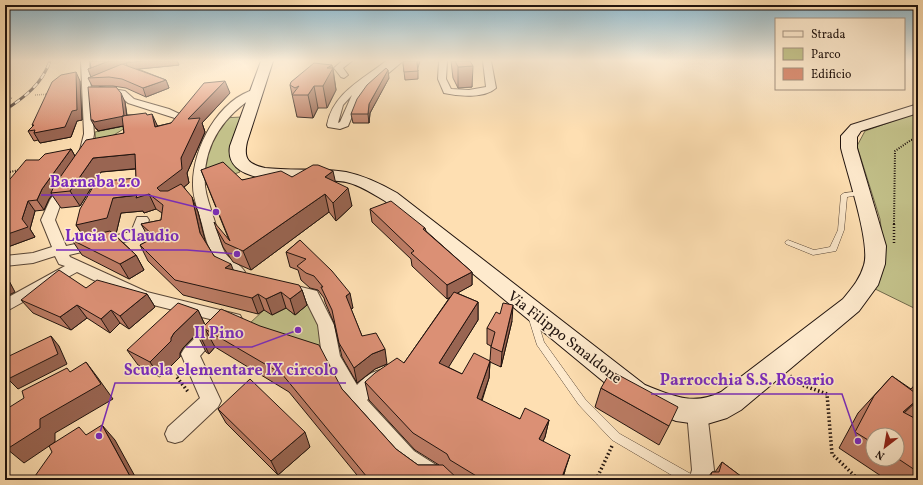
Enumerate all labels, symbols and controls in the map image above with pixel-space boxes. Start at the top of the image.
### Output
legend [775,18,905,90]
text: Strada [811,27,846,43]
text: Parco [811,47,841,63]
text: Edificio [811,67,851,83]
callout: Barnaba 2.0 [41,167,148,195]
text: Barnaba 2.0 [50,172,140,194]
callout: Lucia e Claudio [56,222,187,250]
text: Lucia e Claudio [65,226,179,248]
street label: Via Filippo Smaldone [502,287,626,390]
callout: Il Pino [186,319,252,347]
text: Il Pino [194,323,244,345]
callout: Scuola elementare IX circolo [115,355,346,383]
text: Scuola elementare IX circolo [124,360,338,382]
callout: Parrocchia S.S. Rosario [651,366,842,394]
text: Parrocchia S.S. Rosario [660,370,834,392]
north arrow [865,427,905,467]
text: N [873,446,888,463]

